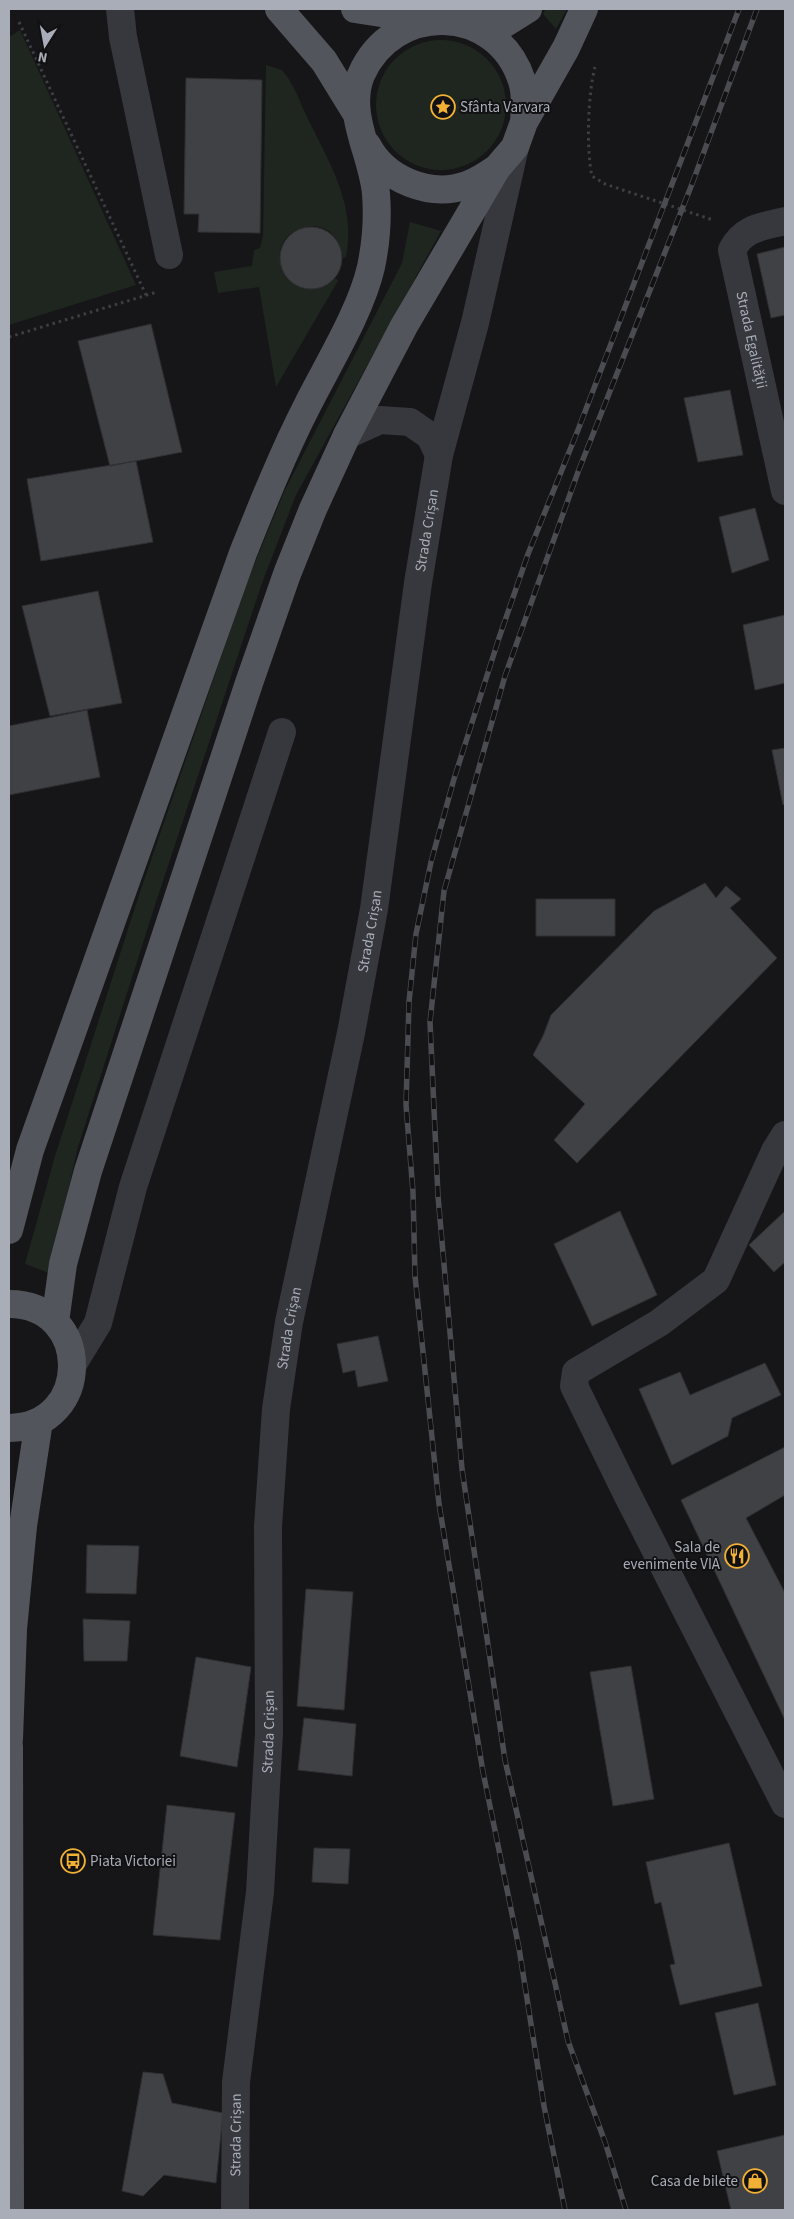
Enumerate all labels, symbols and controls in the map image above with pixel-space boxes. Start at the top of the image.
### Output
north arrow [20,20,70,70]
text: N [36,46,49,67]
place icon: Sfânta Varvara [430,94,456,120]
place label: Sfânta Varvara [460,97,550,118]
street label: Strada Egalității [730,289,772,391]
street label: Strada Crișan [410,487,444,573]
street label: Strada Crișan [352,889,387,974]
street label: Strada Crișan [272,1285,307,1371]
place label: Sala de evenimente VIA [623,1537,721,1575]
restaurant icon: Sala de evenimente VIA [724,1543,750,1569]
street label: Strada Crișan [257,1690,280,1774]
bus stop icon: Piata Victoriei [60,1848,86,1874]
place label: Piata Victoriei [90,1851,176,1872]
street label: Strada Crișan [225,2093,247,2177]
shop icon: Casa de bilete [742,2168,768,2194]
place label: Casa de bilete [651,2171,738,2192]

